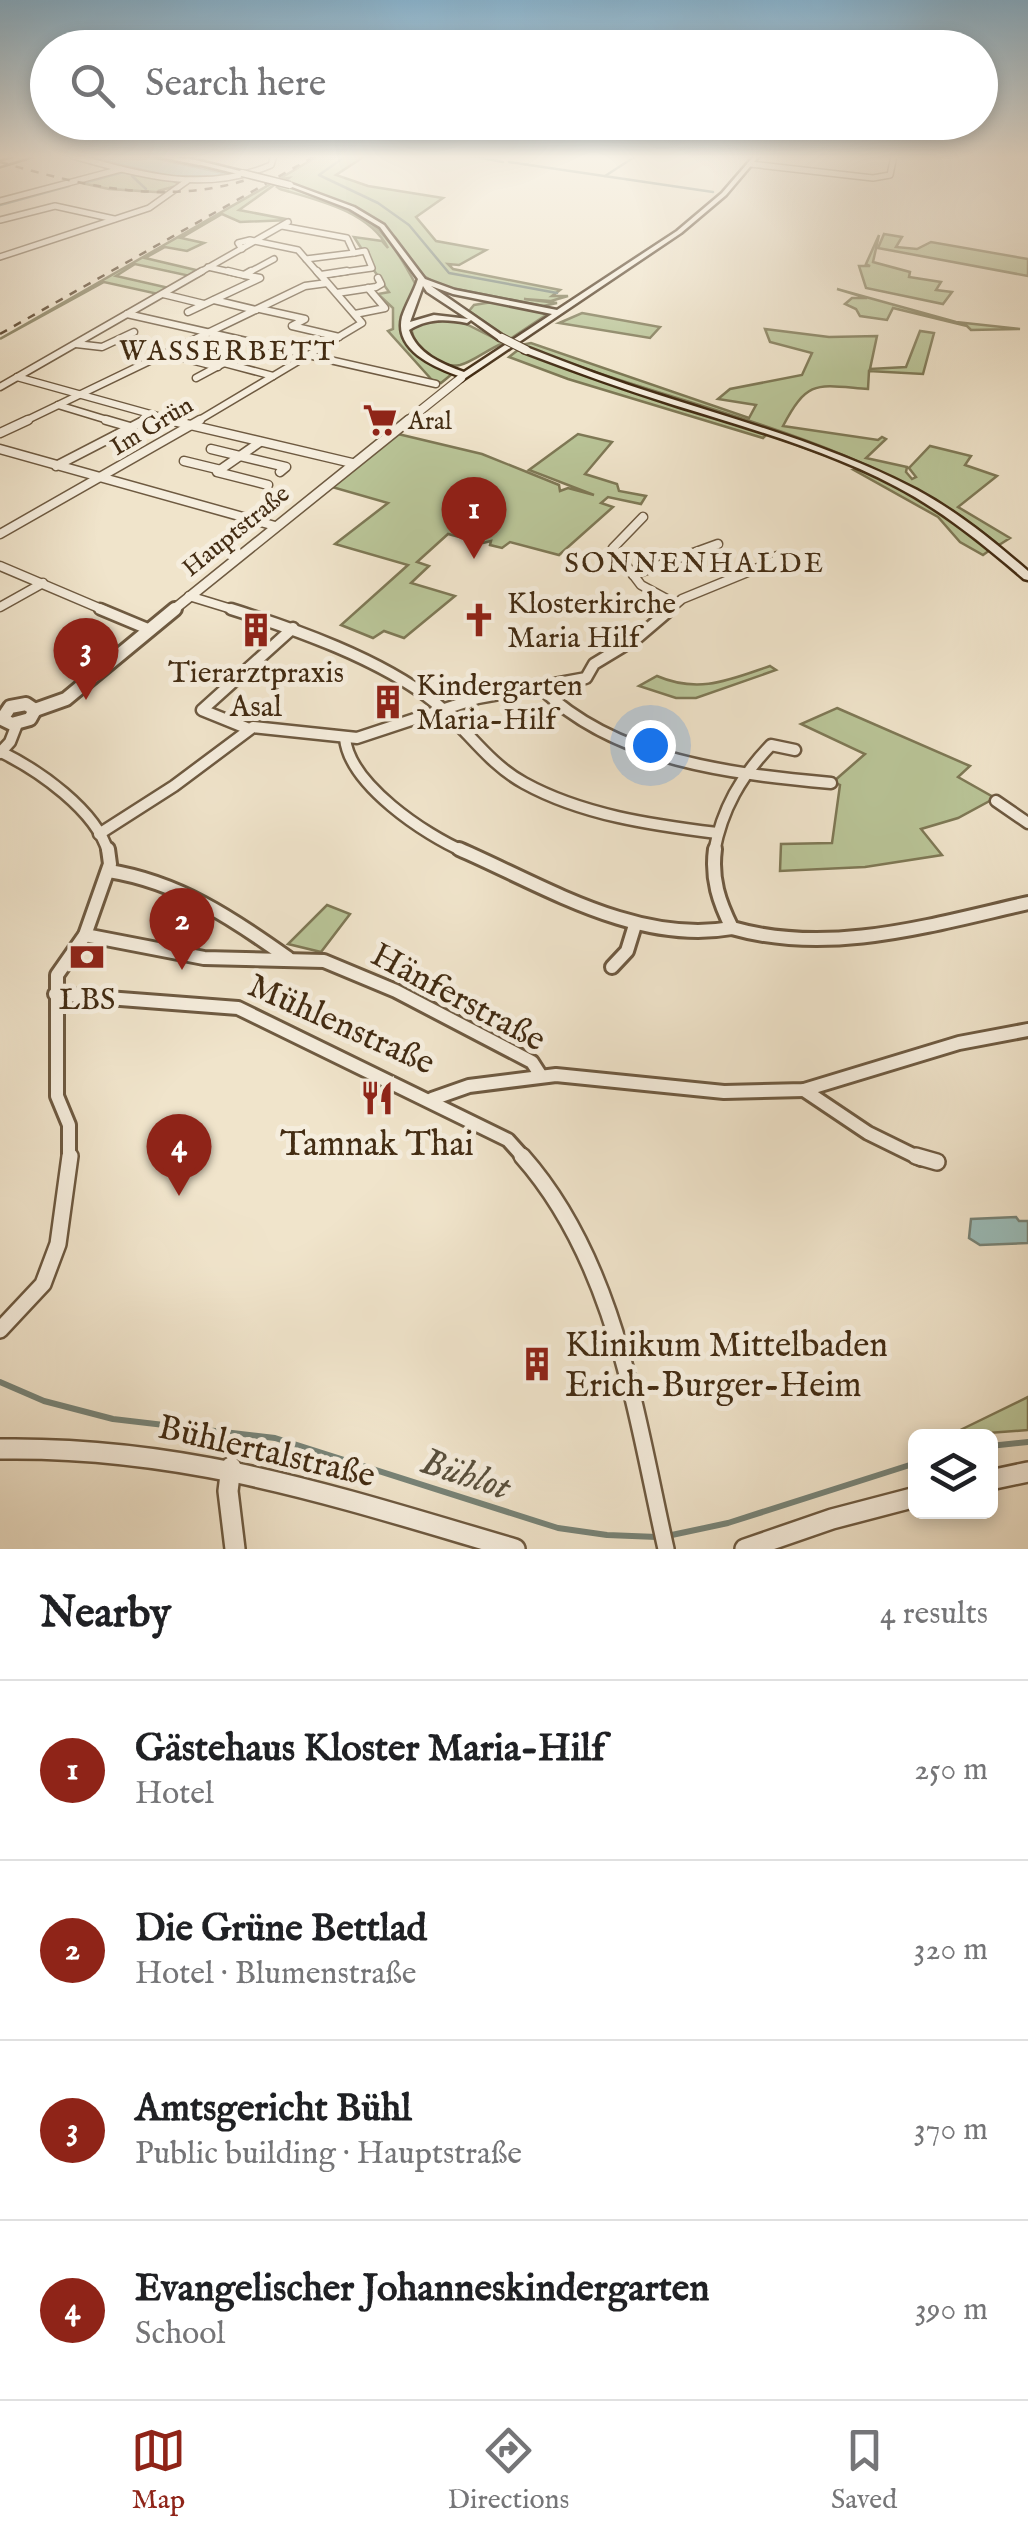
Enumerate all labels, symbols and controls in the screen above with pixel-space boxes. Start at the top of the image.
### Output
search box [30,30,998,140]
icon: search [65,58,120,113]
text: Search here [145,61,326,109]
district label: WASSERBETT [119,335,337,370]
street label: Im Grün [105,390,199,464]
supermarket icon: Aral [361,401,399,439]
place label: Aral [407,406,452,438]
pin: 1 [442,476,506,559]
street label: Hauptstraße [176,478,296,585]
district label: SONNENHALDE [564,547,826,582]
place label: Klosterkirche Maria Hilf [507,586,676,658]
church icon: Klosterkirche Maria Hilf [460,601,498,639]
building icon: Tierarztpraxis Asal [237,611,275,649]
pin: 3 [54,618,118,700]
place label: Tierarztpraxis Asal [168,655,344,727]
place label: Kindergarten Maria-Hilf [416,668,583,740]
building icon: Kindergarten Maria-Hilf [369,683,407,721]
your location [625,720,676,771]
pin: 2 [150,888,214,970]
street label: Hänferstraße [363,933,553,1063]
bank icon: LBS [68,938,106,976]
street label: Mühlenstraße [241,964,441,1086]
place label: LBS [59,982,115,1020]
restaurant icon: Tamnak Thai [358,1079,396,1117]
pin: 4 [146,1114,212,1196]
place label: Tamnak Thai [280,1123,474,1168]
place label: Klinikum Mittelbaden Erich-Burger-Heim [565,1324,888,1409]
building icon: Klinikum Mittelbaden Erich-Burger-Heim [518,1345,556,1383]
street label: Bühlertalstraße [154,1406,379,1499]
map controls [908,1429,998,1519]
button: layers [908,1429,998,1519]
water label: Bühlot [414,1439,518,1513]
text: Nearby [40,1588,171,1641]
text: 4 results [880,1594,988,1635]
text: Gästehaus Kloster Maria-Hilf [135,1726,605,1774]
text: 1 [67,1750,78,1791]
text: 250 m [914,1750,988,1791]
text: Hotel [135,1774,214,1815]
text: Die Grüne Bettlad [135,1906,427,1954]
text: 2 [65,1930,80,1971]
text: 320 m [914,1930,988,1971]
text: Hotel · Blumenstraße [135,1954,416,1995]
text: Amtsgericht Bühl [135,2086,412,2134]
text: 3 [67,2110,78,2151]
text: 370 m [914,2110,988,2151]
text: Public building · Hauptstraße [135,2134,522,2175]
text: Evangelischer Johanneskindergarten [135,2266,709,2314]
text: 4 [65,2290,80,2331]
text: 390 m [915,2290,988,2331]
text: School [135,2314,225,2355]
tab: Map [131,2423,186,2518]
tab: Directions [447,2423,569,2518]
tab: Saved [831,2423,897,2518]

